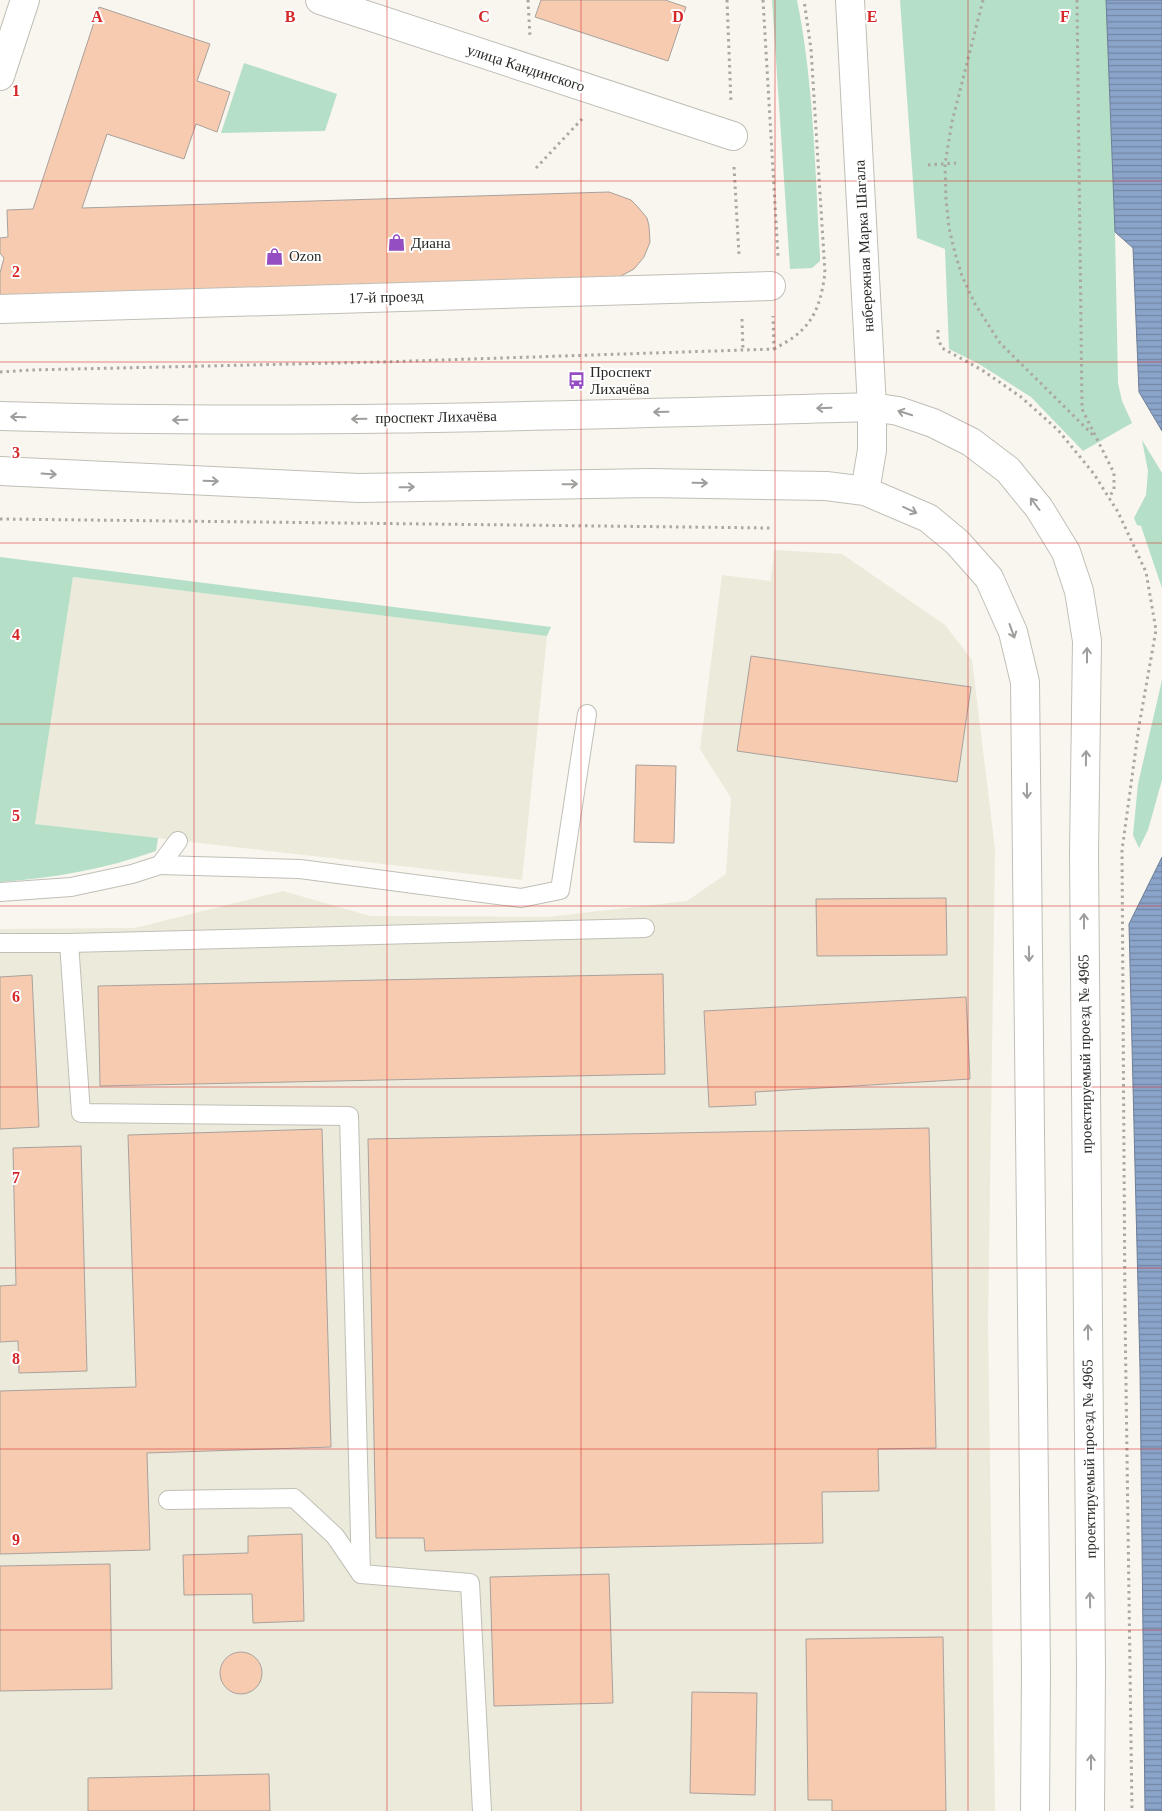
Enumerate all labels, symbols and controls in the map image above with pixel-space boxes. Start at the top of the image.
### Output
text: A [91,8,103,25]
text: B [285,8,296,25]
text: C [478,8,490,25]
text: D [672,8,684,25]
text: E [867,8,877,25]
text: F [1060,8,1070,25]
street label: улица Кандинского [465,41,587,95]
text: 1 [12,82,20,99]
street label: набережная Марка Шагала [851,159,877,333]
shop icon: Диана [387,233,407,253]
place label: Диана [411,235,451,251]
shop icon: Ozon [265,246,285,266]
place label: Ozon [289,248,322,264]
text: 2 [12,263,20,280]
street label: 17-й проезд [348,288,424,306]
place label: Проспект Лихачёва [590,364,652,397]
bus stop icon: Проспект Лихачёва [566,371,586,391]
one-way arrow [816,403,832,413]
one-way arrow [654,407,670,417]
street label: проспект Лихачёва [375,408,497,426]
one-way arrow [897,408,913,418]
one-way arrow [10,412,26,422]
one-way arrow [351,414,368,424]
one-way arrow [173,415,189,424]
text: 3 [12,444,20,461]
one-way arrow [40,469,56,479]
one-way arrow [203,477,219,486]
one-way arrow [562,479,578,489]
one-way arrow [691,479,707,488]
one-way arrow [399,482,415,492]
one-way arrow [1030,498,1041,511]
one-way arrow [902,506,917,515]
one-way arrow [1008,622,1017,638]
text: 4 [12,626,20,643]
one-way arrow [1082,647,1092,663]
one-way arrow [1081,751,1091,767]
one-way arrow [1022,783,1032,799]
text: 5 [12,807,20,824]
one-way arrow [1079,913,1089,929]
one-way arrow [1024,946,1034,962]
street label: проектируемый проезд № 4965 [1075,954,1095,1154]
text: 6 [12,988,20,1005]
text: 7 [12,1169,20,1186]
one-way arrow [1083,1325,1093,1341]
text: 8 [12,1350,20,1367]
street label: проектируемый проезд № 4965 [1079,1359,1099,1559]
text: 9 [12,1531,20,1548]
one-way arrow [1085,1592,1095,1608]
one-way arrow [1086,1755,1096,1771]

